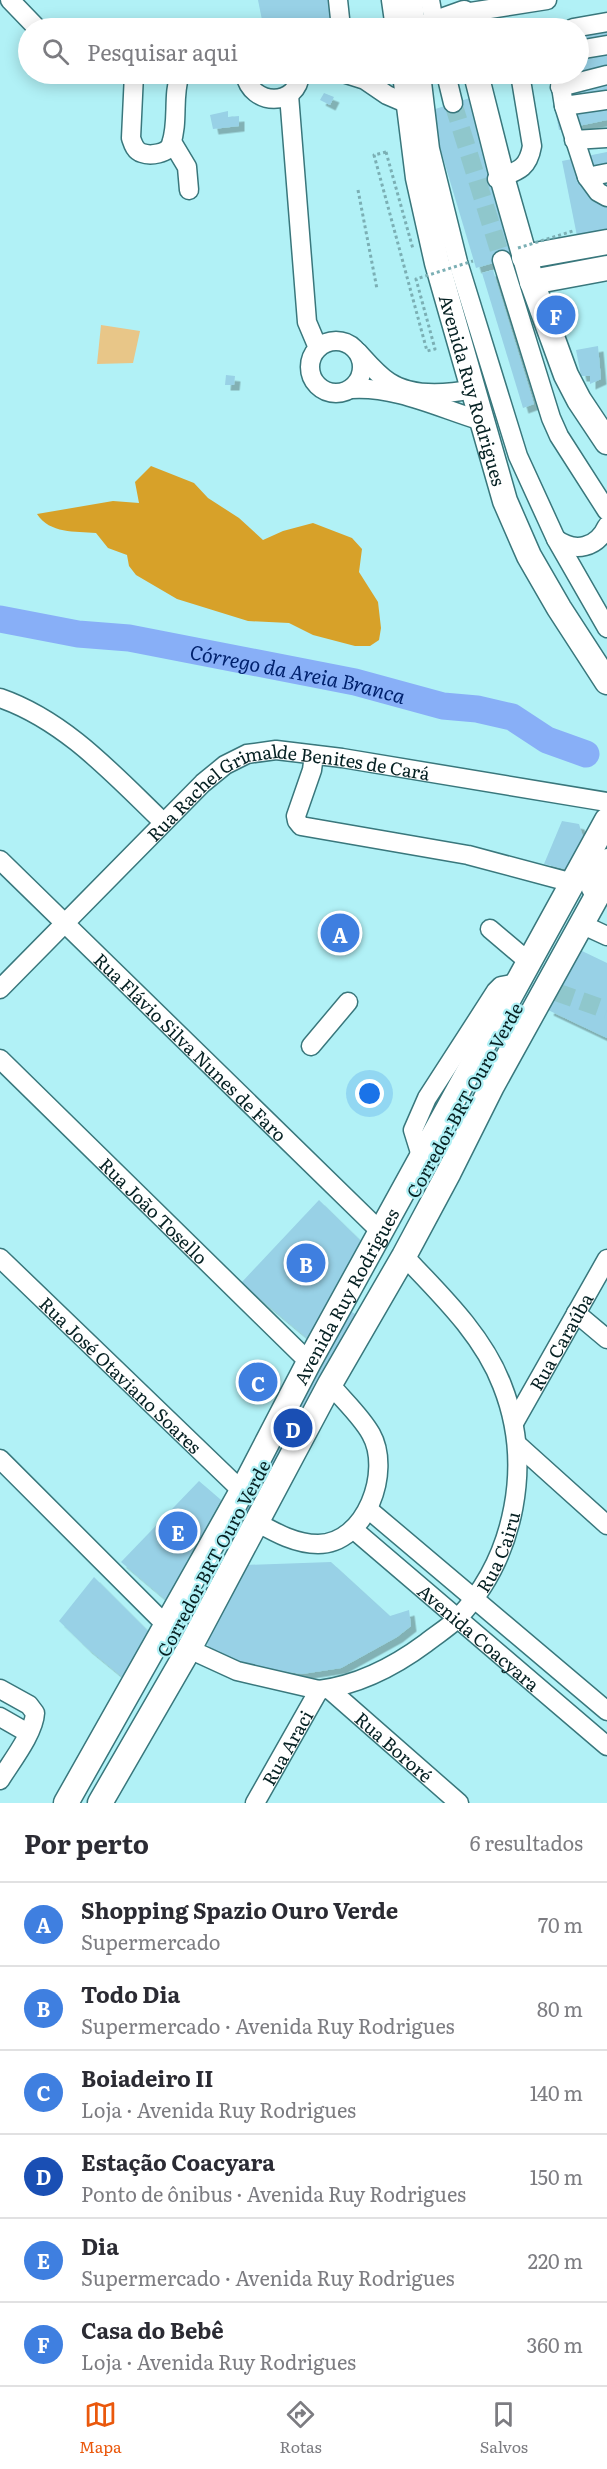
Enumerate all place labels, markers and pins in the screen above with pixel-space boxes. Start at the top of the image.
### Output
pin: F [536,292,576,338]
pin: A [320,910,360,956]
pin: B [286,1240,326,1286]
pin: C [238,1360,278,1404]
pin: D [274,1406,312,1450]
pin: E [158,1508,198,1553]

